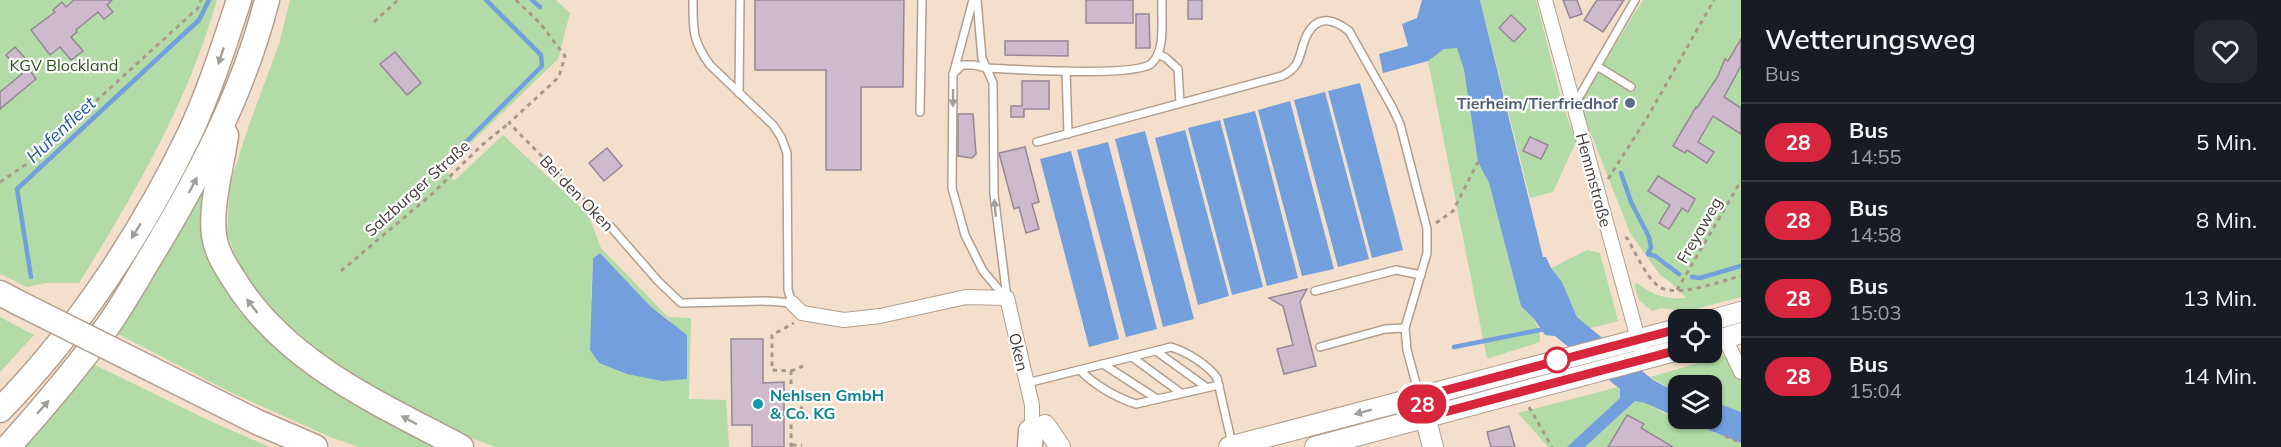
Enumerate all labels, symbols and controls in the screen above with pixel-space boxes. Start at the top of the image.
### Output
button: heart [2194,20,2257,83]
text: Wetterungsweg [1765,21,1976,56]
one-way arrow [215,47,225,65]
park label: KGV Blockland [10,55,118,75]
text: Bus [1765,61,1800,86]
one-way arrow [948,88,958,107]
water label: Hufenfleet [21,91,101,168]
place label: Tierheim/Tierfriedhof [1457,93,1619,113]
marker: Tierheim/Tierfriedhof [1623,96,1637,110]
text: Bus [1849,116,1888,144]
text: 5 Min. [2196,128,2257,156]
text: 28 [1785,129,1811,155]
street label: Hemmstraße [1572,131,1616,229]
street label: Salzburger Straße [360,136,474,240]
text: 14:55 [1849,144,1902,169]
street label: Bei den Oken [536,151,618,235]
one-way arrow [188,176,198,193]
street label: Freyaweg [1672,193,1726,267]
text: Bus [1849,194,1888,222]
one-way arrow [991,198,1000,217]
text: 8 Min. [2196,206,2257,234]
text: 28 [1785,207,1811,233]
one-way arrow [130,222,141,239]
text: 14:58 [1849,222,1902,247]
text: Bus [1849,272,1888,300]
text: 13 Min. [2183,284,2257,312]
text: 28 [1785,285,1811,311]
one-way arrow [247,299,259,314]
text: 15:03 [1849,300,1902,325]
map controls [1668,309,1722,429]
button: locate [1668,309,1722,363]
street label: Oken [1005,331,1033,373]
unlabelled marker [1544,347,1570,373]
text: Bus [1849,350,1888,378]
text: 14 Min. [2183,362,2257,390]
text: 28 [1785,363,1811,389]
button: layers [1668,375,1722,429]
text: 15:04 [1849,378,1902,403]
line badge: 28 [1395,384,1449,424]
place label: Nehlsen GmbH & Co. KG [770,385,884,423]
text: 28 [1409,391,1435,417]
marker: Nehlsen GmbH & Co. KG [751,397,765,411]
one-way arrow [36,400,49,415]
one-way arrow [1354,408,1372,417]
one-way arrow [400,415,418,425]

